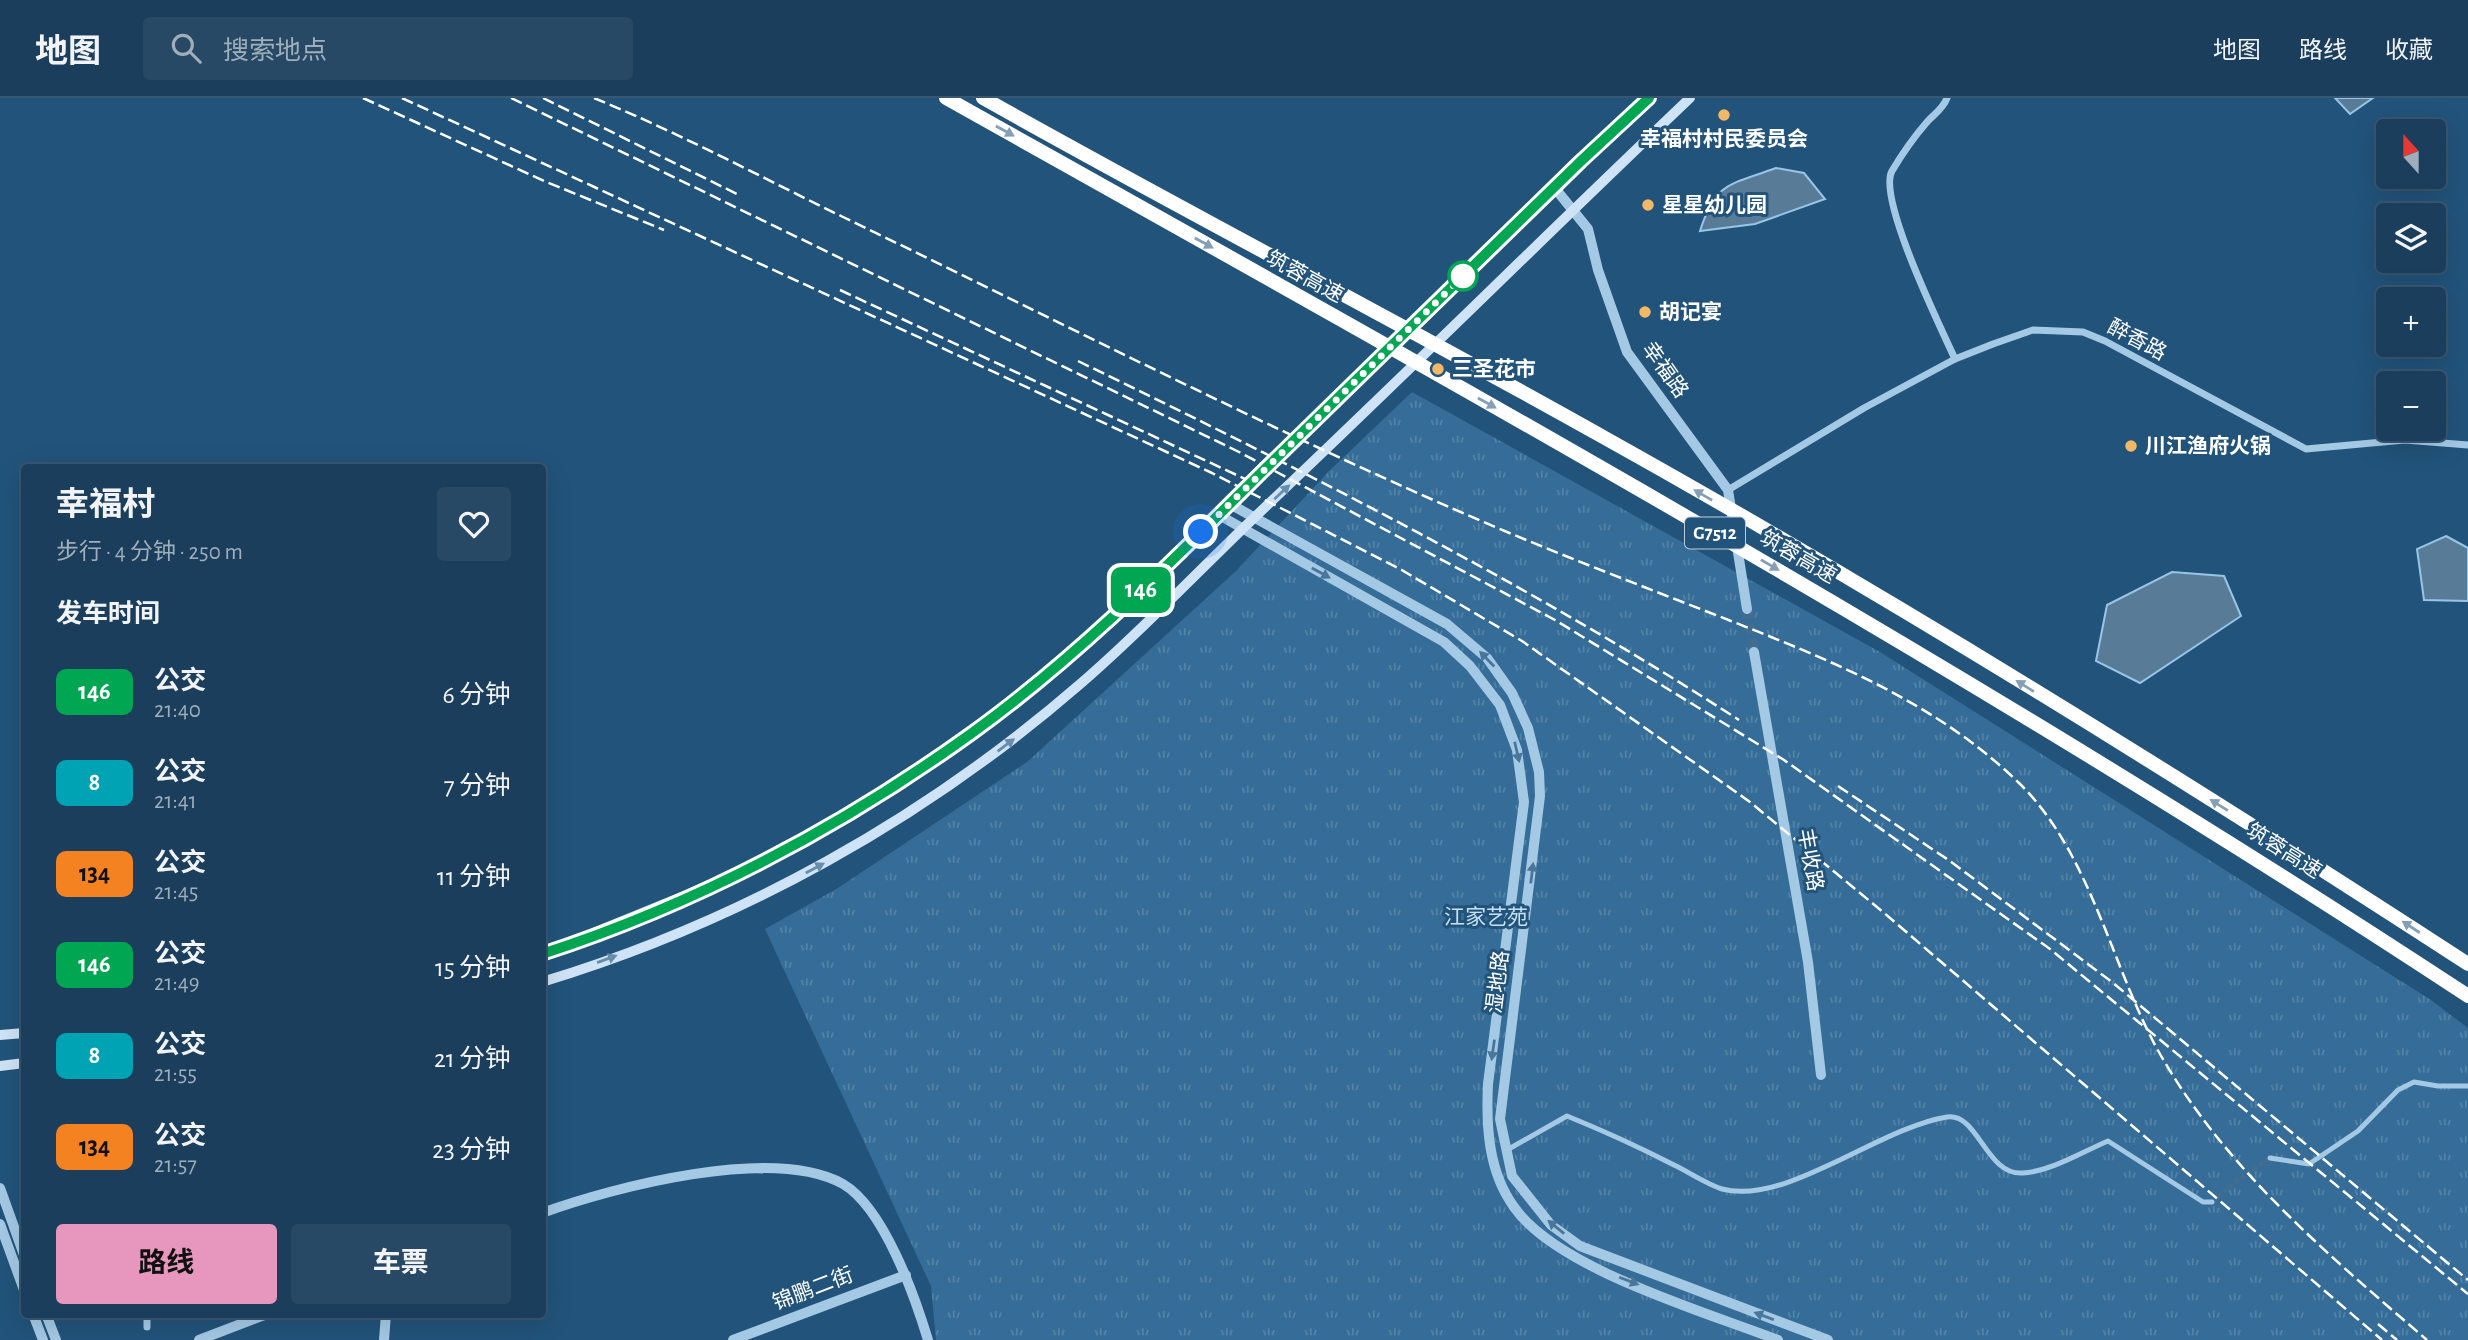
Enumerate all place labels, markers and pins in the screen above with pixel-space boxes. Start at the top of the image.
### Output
marker: 幸福村村民委员会 [1716,107,1732,123]
place label: 幸福村村民委员会 [1640,128,1808,150]
place label: 星星幼儿园 [1662,194,1767,216]
marker: 星星幼儿园 [1640,197,1656,213]
unlabelled marker [1448,261,1478,291]
place label: 胡记宴 [1659,300,1722,323]
marker: 胡记宴 [1637,304,1653,320]
place label: 三圣花市 [1452,358,1536,380]
marker: 三圣花市 [1430,361,1446,377]
place label: 川江渔府火锅 [2145,434,2271,457]
marker: 川江渔府火锅 [2123,438,2139,454]

